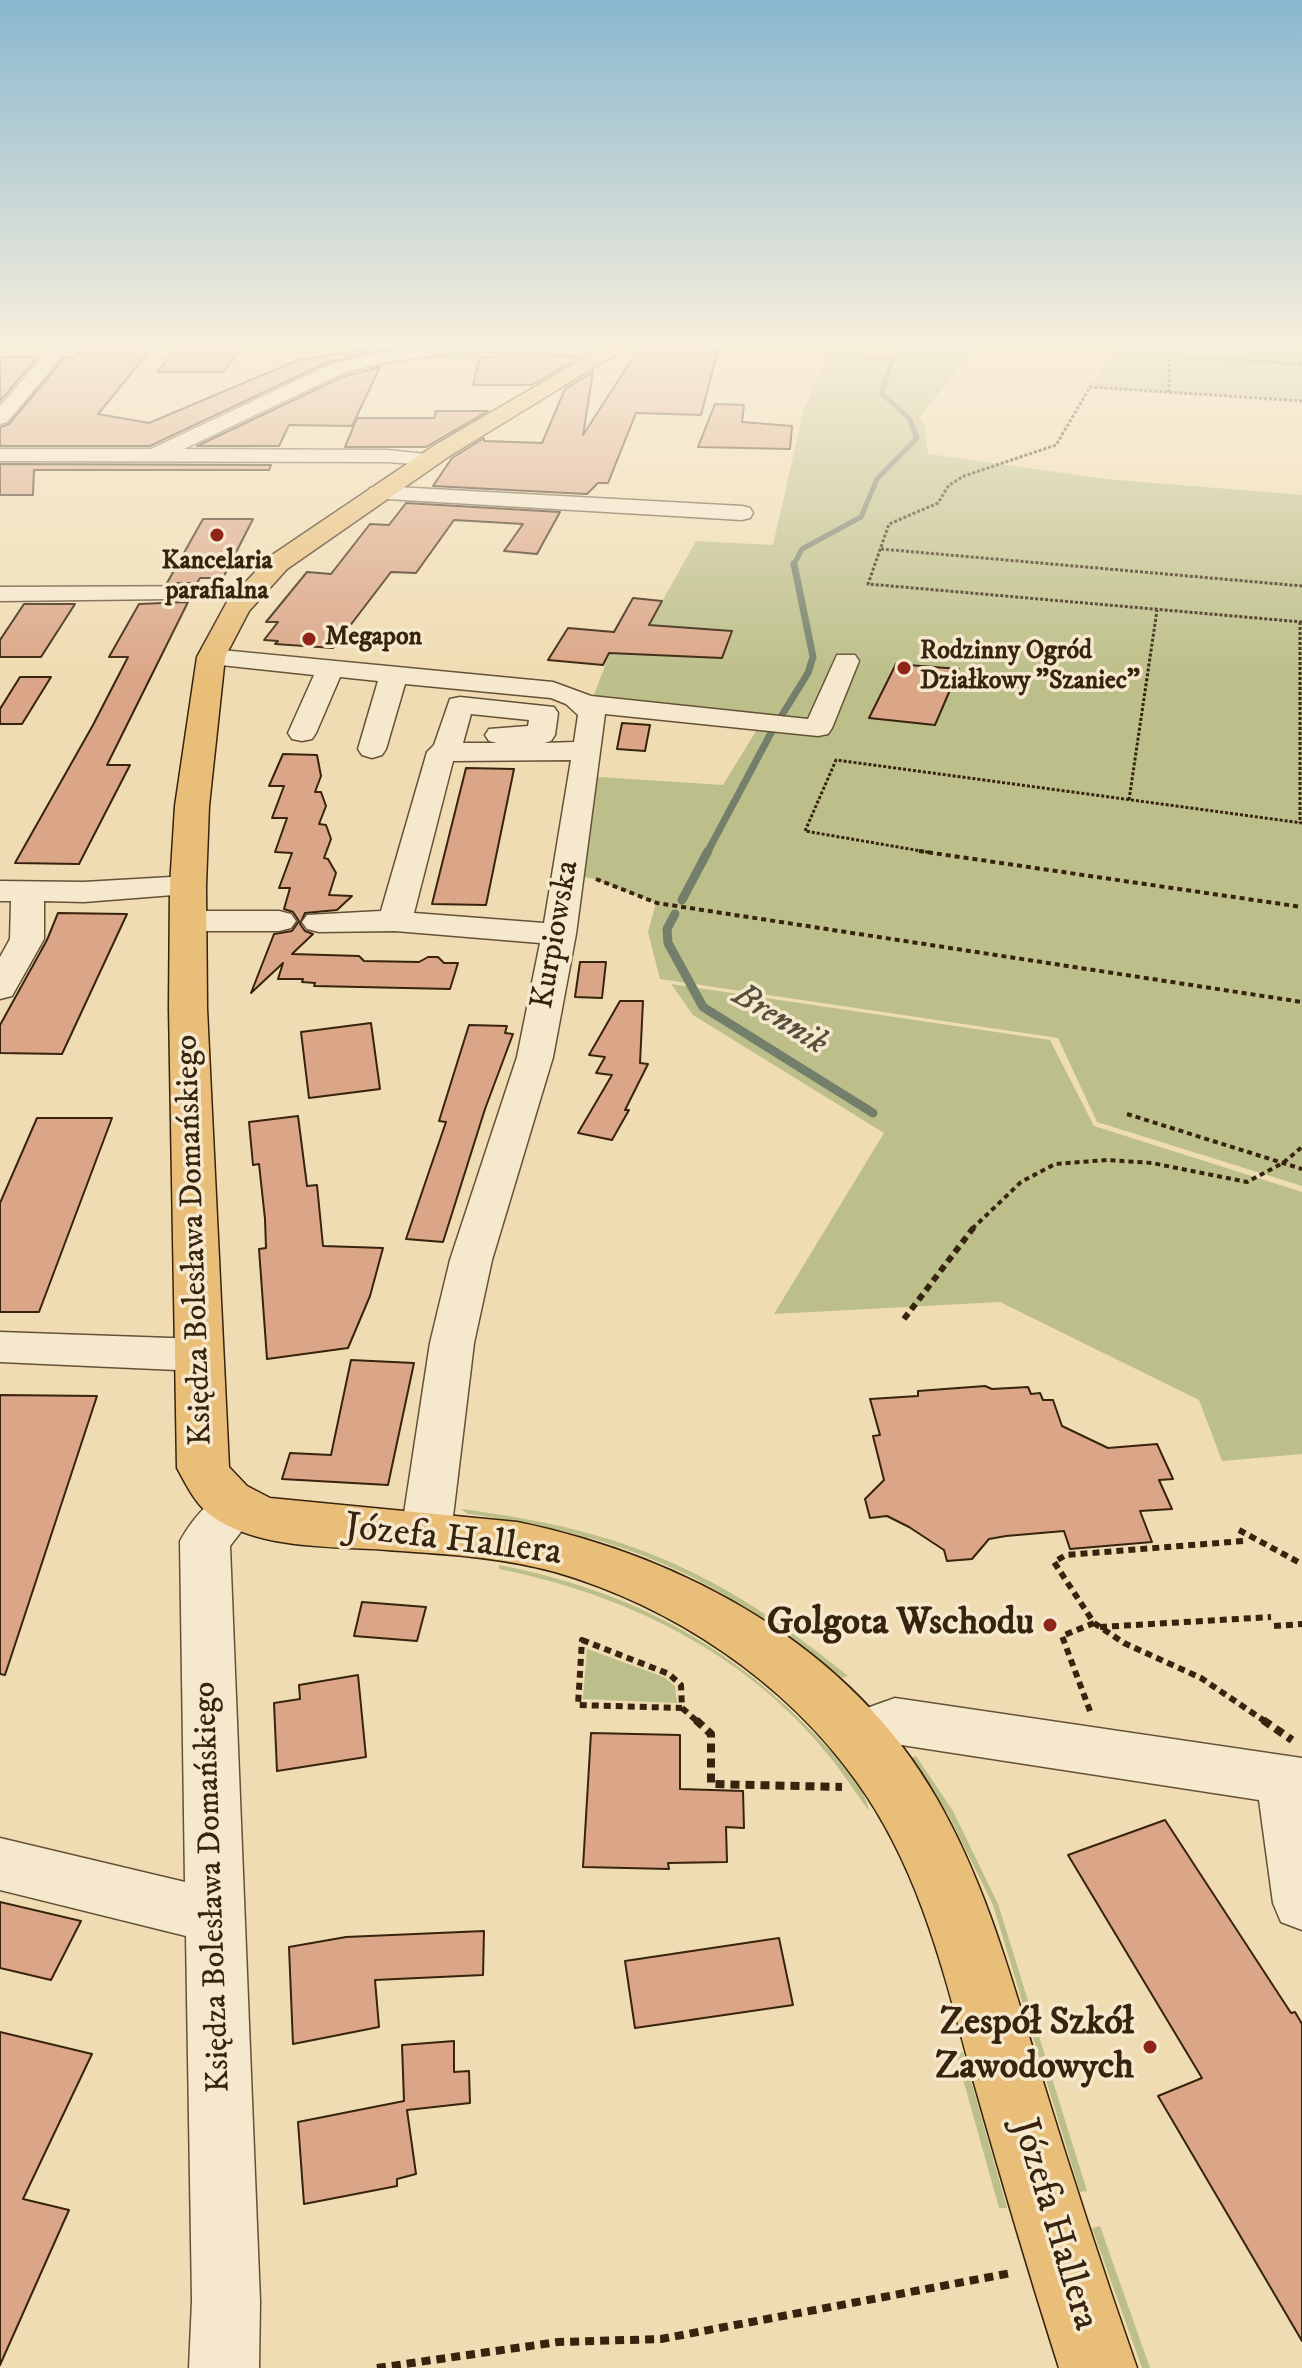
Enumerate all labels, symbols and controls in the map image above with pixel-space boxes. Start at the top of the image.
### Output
marker: Kancelaria parafialna [208,526,226,544]
place label: Kancelaria parafialna [161,547,273,608]
place label: Megapon [325,623,422,655]
marker: Megapon [300,630,318,648]
place label: Rodzinny Ogród Działkowy "Szaniec" [920,637,1140,698]
marker: Rodzinny Ogród Działkowy "Szaniec" [895,659,913,677]
street label: Kurpiowska [525,858,589,1012]
water label: Brennik [724,976,834,1066]
street label: Księdza Bolesława Domańskiego [170,1034,222,1446]
street label: Józefa Hallera [342,1506,564,1578]
place label: Golgota Wschodu [767,1602,1034,1648]
marker: Golgota Wschodu [1041,1616,1059,1634]
street label: Księdza Bolesława Domańskiego [188,1681,240,2093]
place label: Zespół Szkół Zawodowych [935,2002,1134,2092]
marker: Zespół Szkół Zawodowych [1141,2038,1159,2056]
street label: Józefa Hallera [999,2114,1107,2336]

